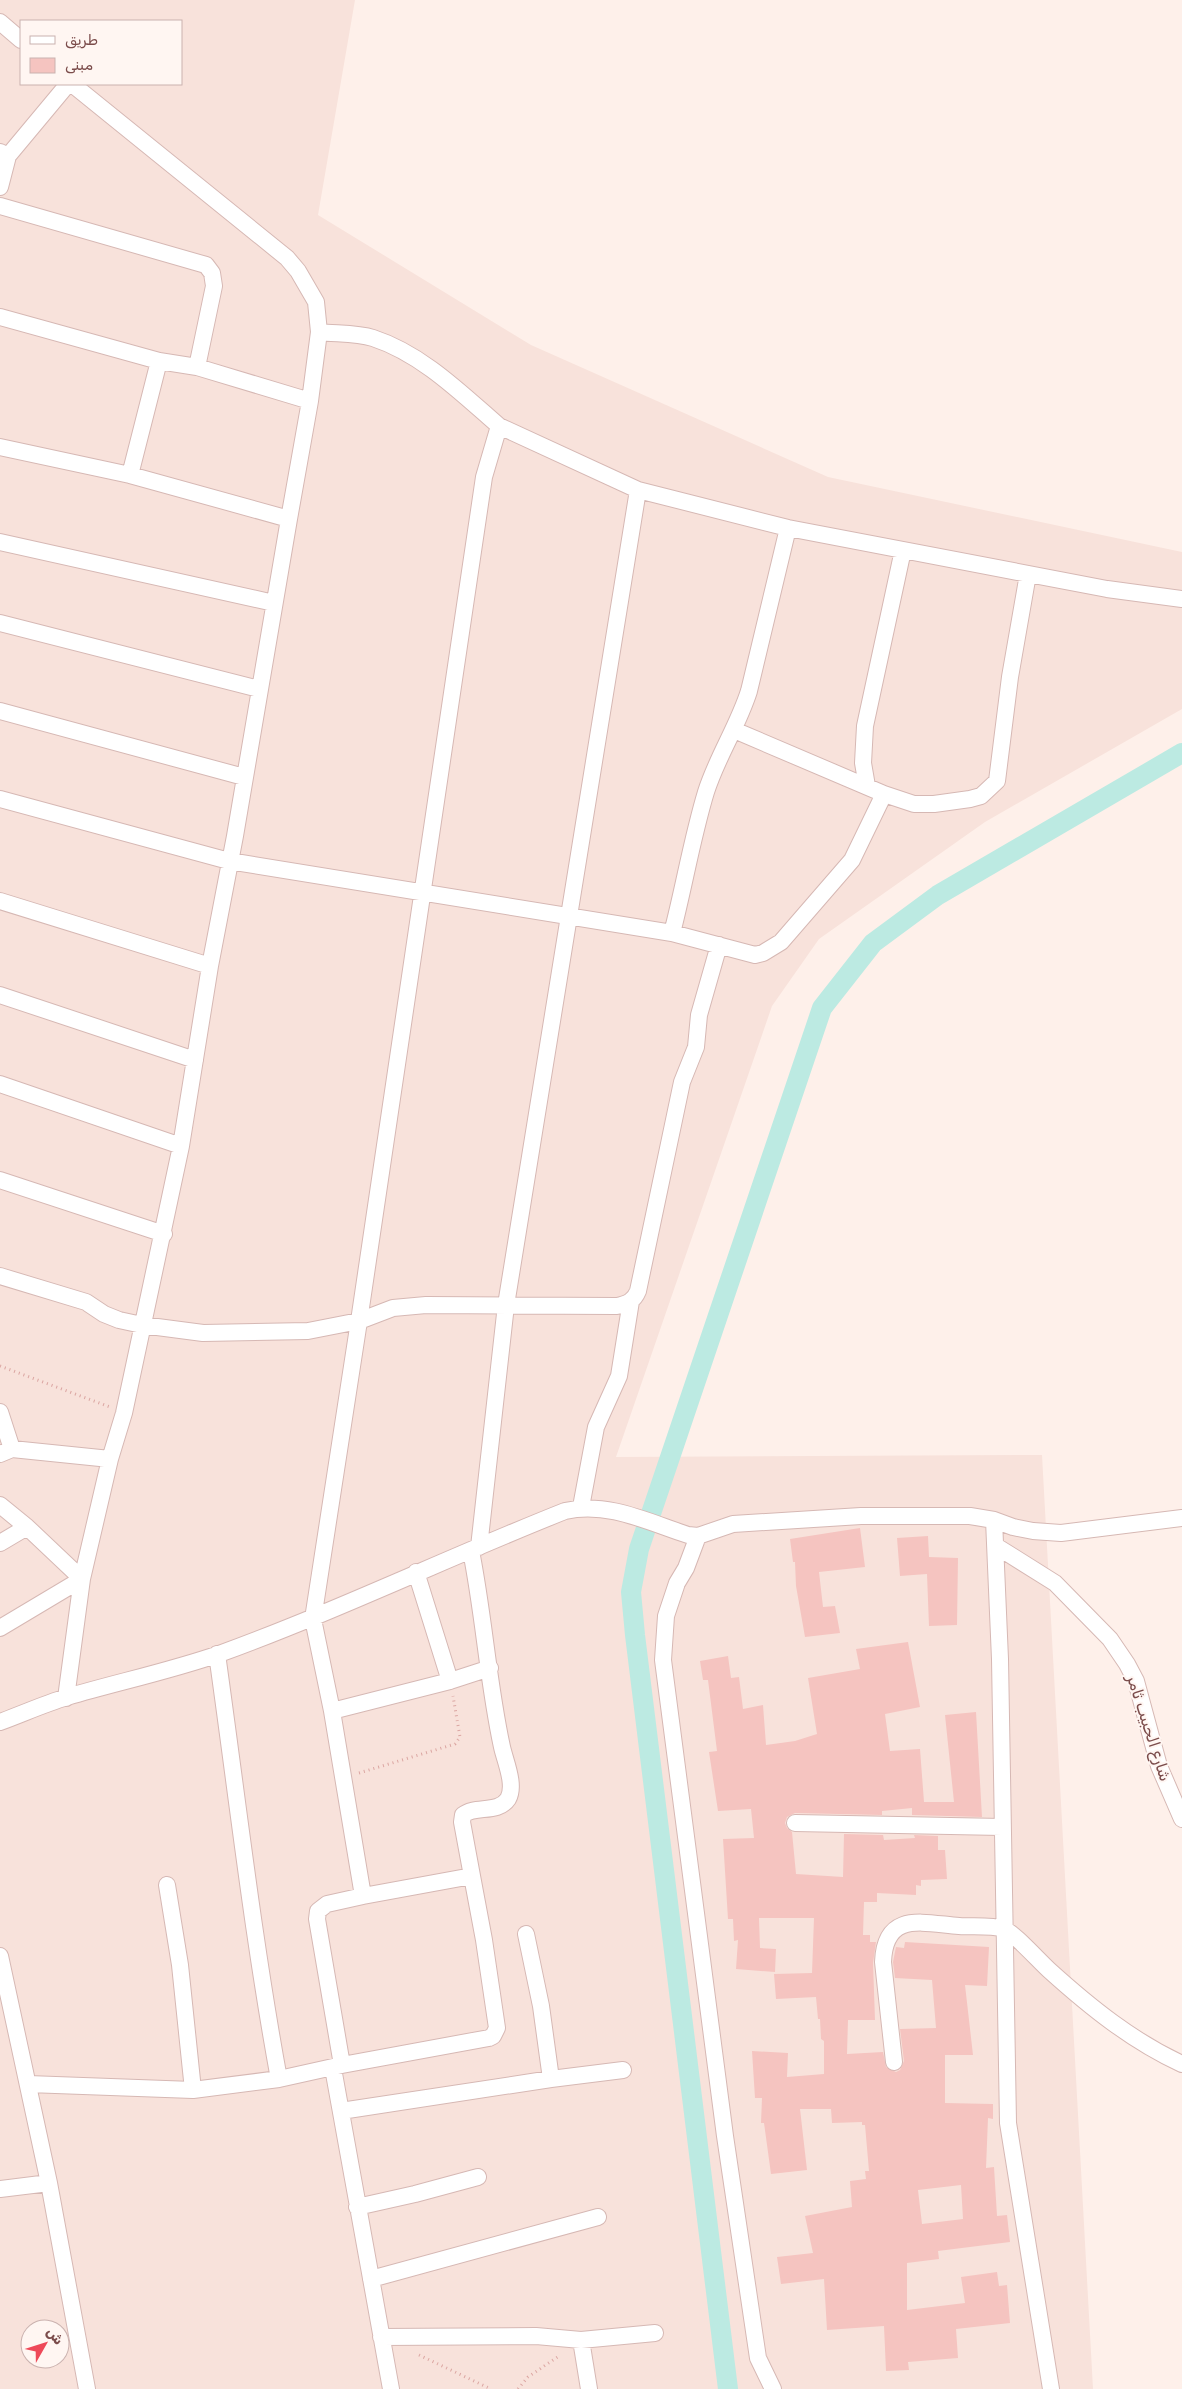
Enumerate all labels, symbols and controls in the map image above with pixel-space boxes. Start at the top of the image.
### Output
legend [20,20,182,85]
text: طريق [65,31,98,49]
text: مبنى [65,56,93,74]
street label: شارع الحبيب ثامر [1121,1671,1175,1784]
north arrow [20,2319,70,2369]
text: ش [43,2324,67,2349]

